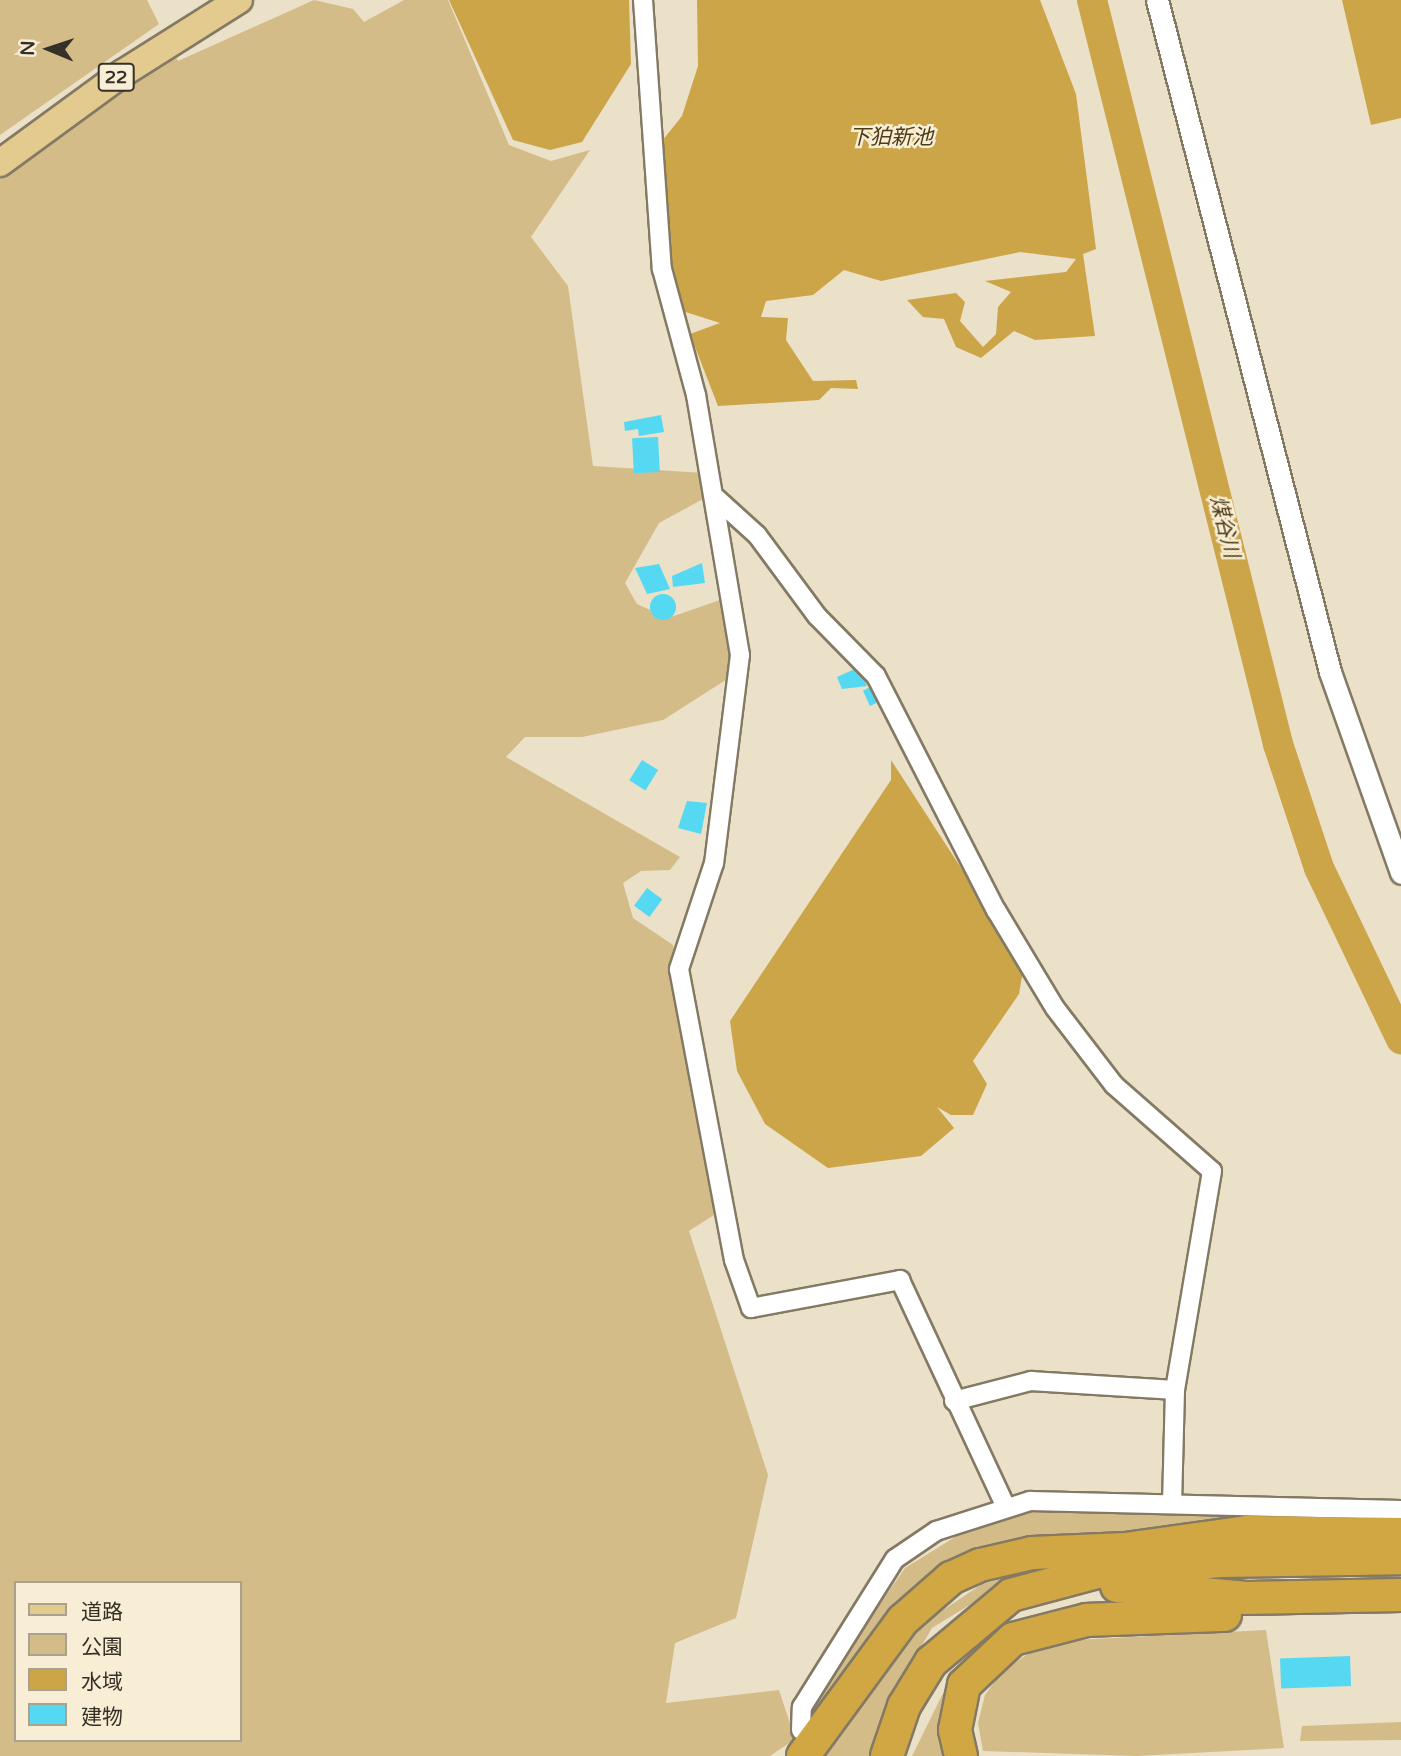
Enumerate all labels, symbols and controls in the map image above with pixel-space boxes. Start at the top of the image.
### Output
north arrow [14,14,84,84]
text: N [17,40,39,56]
road number: 22 [97,62,135,92]
water label: 下狛新池 [849,125,933,151]
water label: 煤谷川 [1204,493,1244,561]
legend [14,1581,242,1742]
text: 道路 [81,1600,123,1625]
text: 公園 [81,1635,123,1660]
text: 水域 [81,1670,123,1695]
text: 建物 [81,1705,123,1730]

